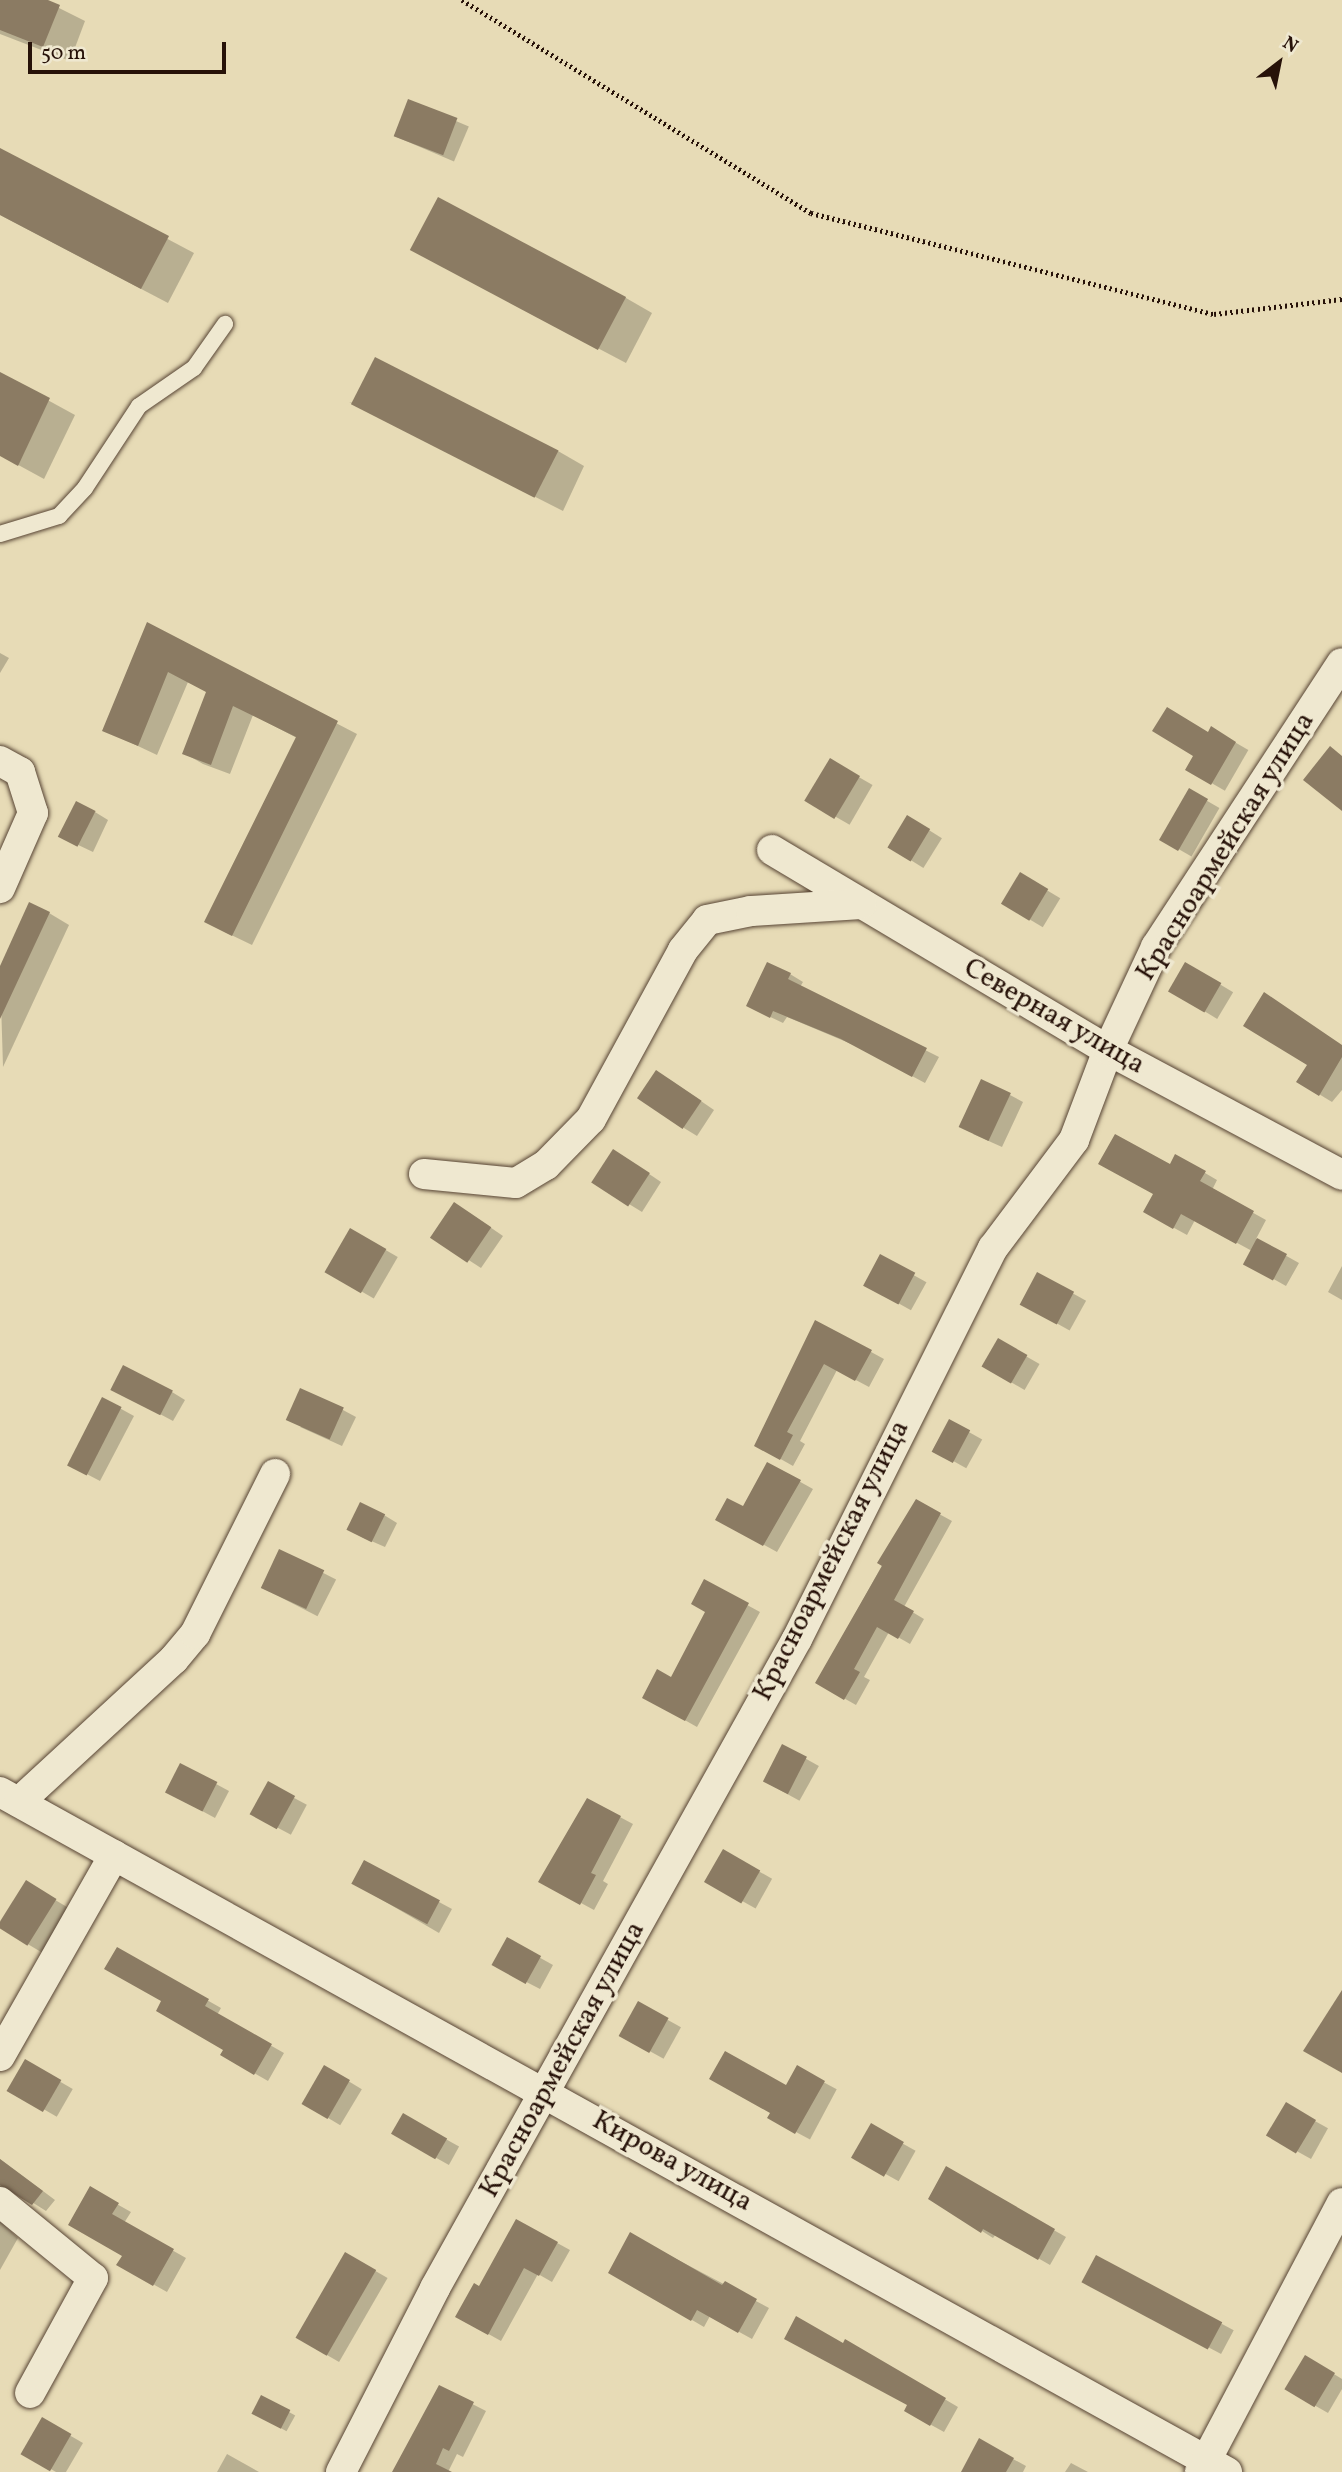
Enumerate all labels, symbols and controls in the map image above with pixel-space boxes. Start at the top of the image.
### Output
scale bar [32,28,229,72]
north arrow [1244,28,1314,98]
text: N [1277,31,1303,60]
text: 50 m [41,39,86,68]
street label: Красноармейская улица [1129,706,1323,988]
street label: Северная улица [957,951,1151,1083]
street label: Красноармейская улица [746,1415,918,1707]
street label: Красноармейская улица [473,1916,653,2204]
street label: Кирова улица [586,2104,758,2220]

